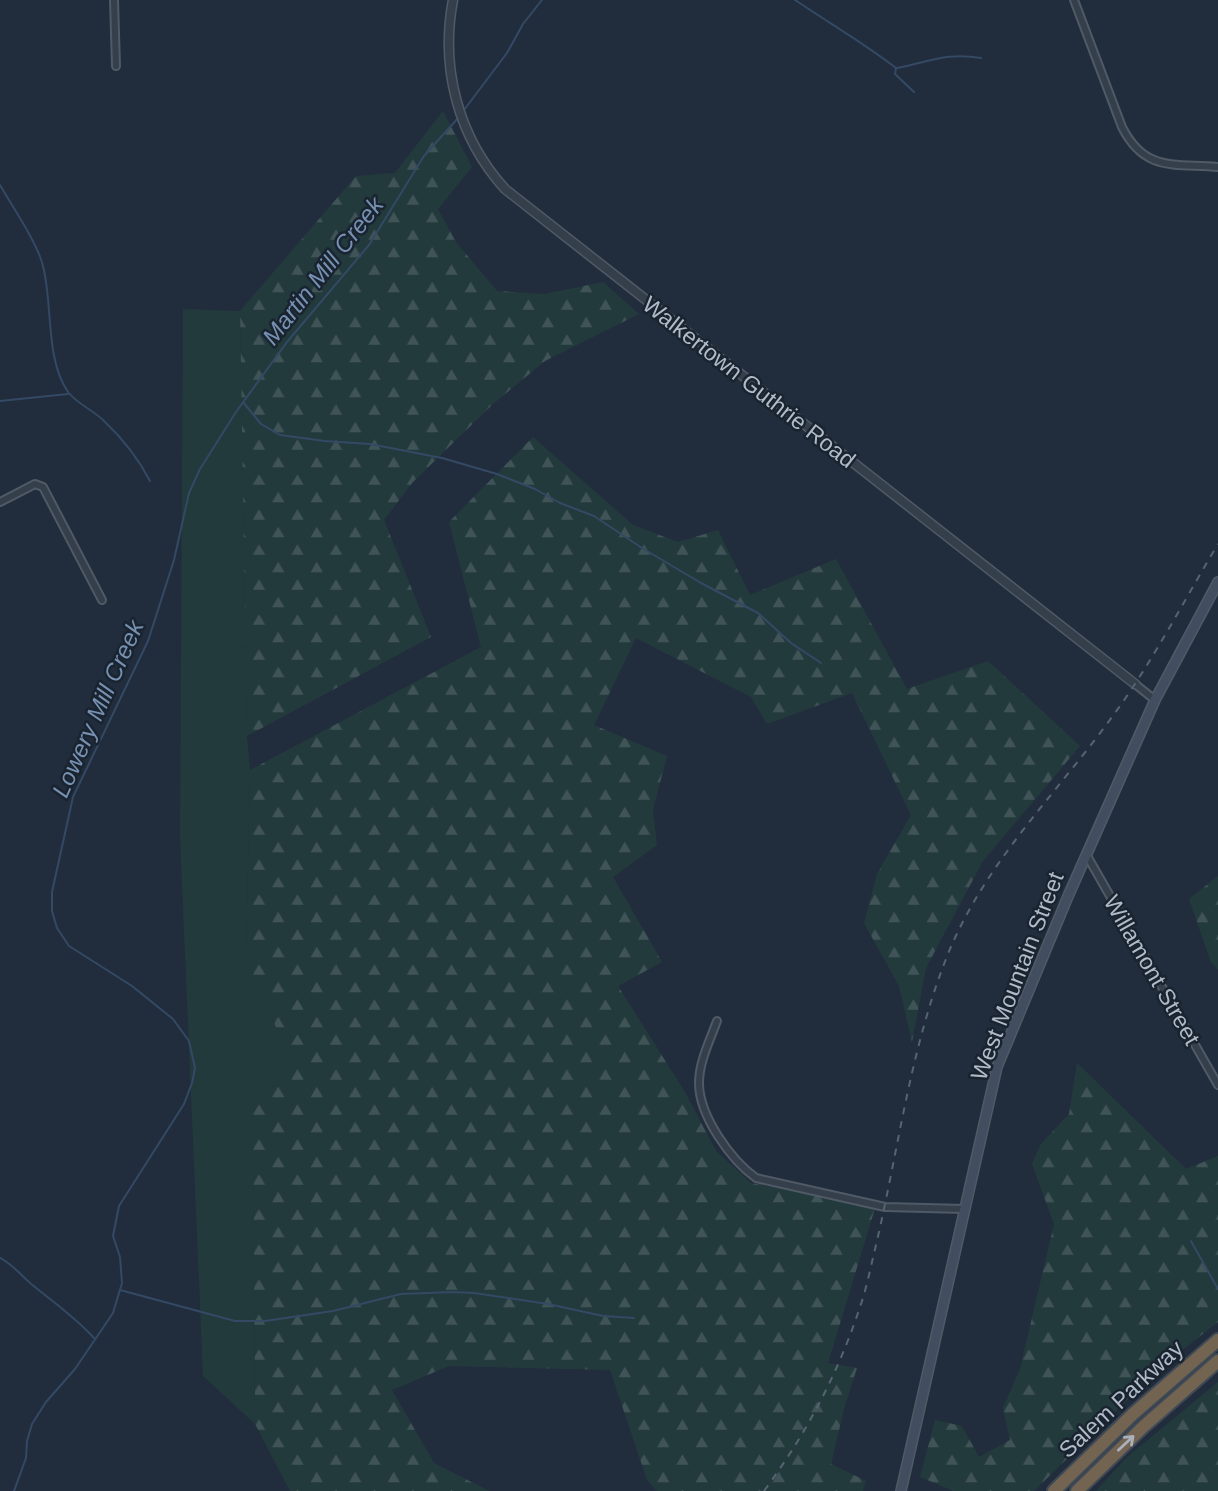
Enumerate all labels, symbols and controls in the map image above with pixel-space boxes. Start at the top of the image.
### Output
water label: Martin Mill Creek [257,190,390,350]
street label: Walkertown Guthrie Road [638,291,860,473]
water label: Lowery Mill Creek [46,614,149,801]
street label: West Mountain Street [965,868,1069,1084]
street label: Willamont Street [1099,890,1206,1050]
street label: Salem Parkway [1054,1335,1189,1463]
one-way arrow [1116,1435,1134,1452]

